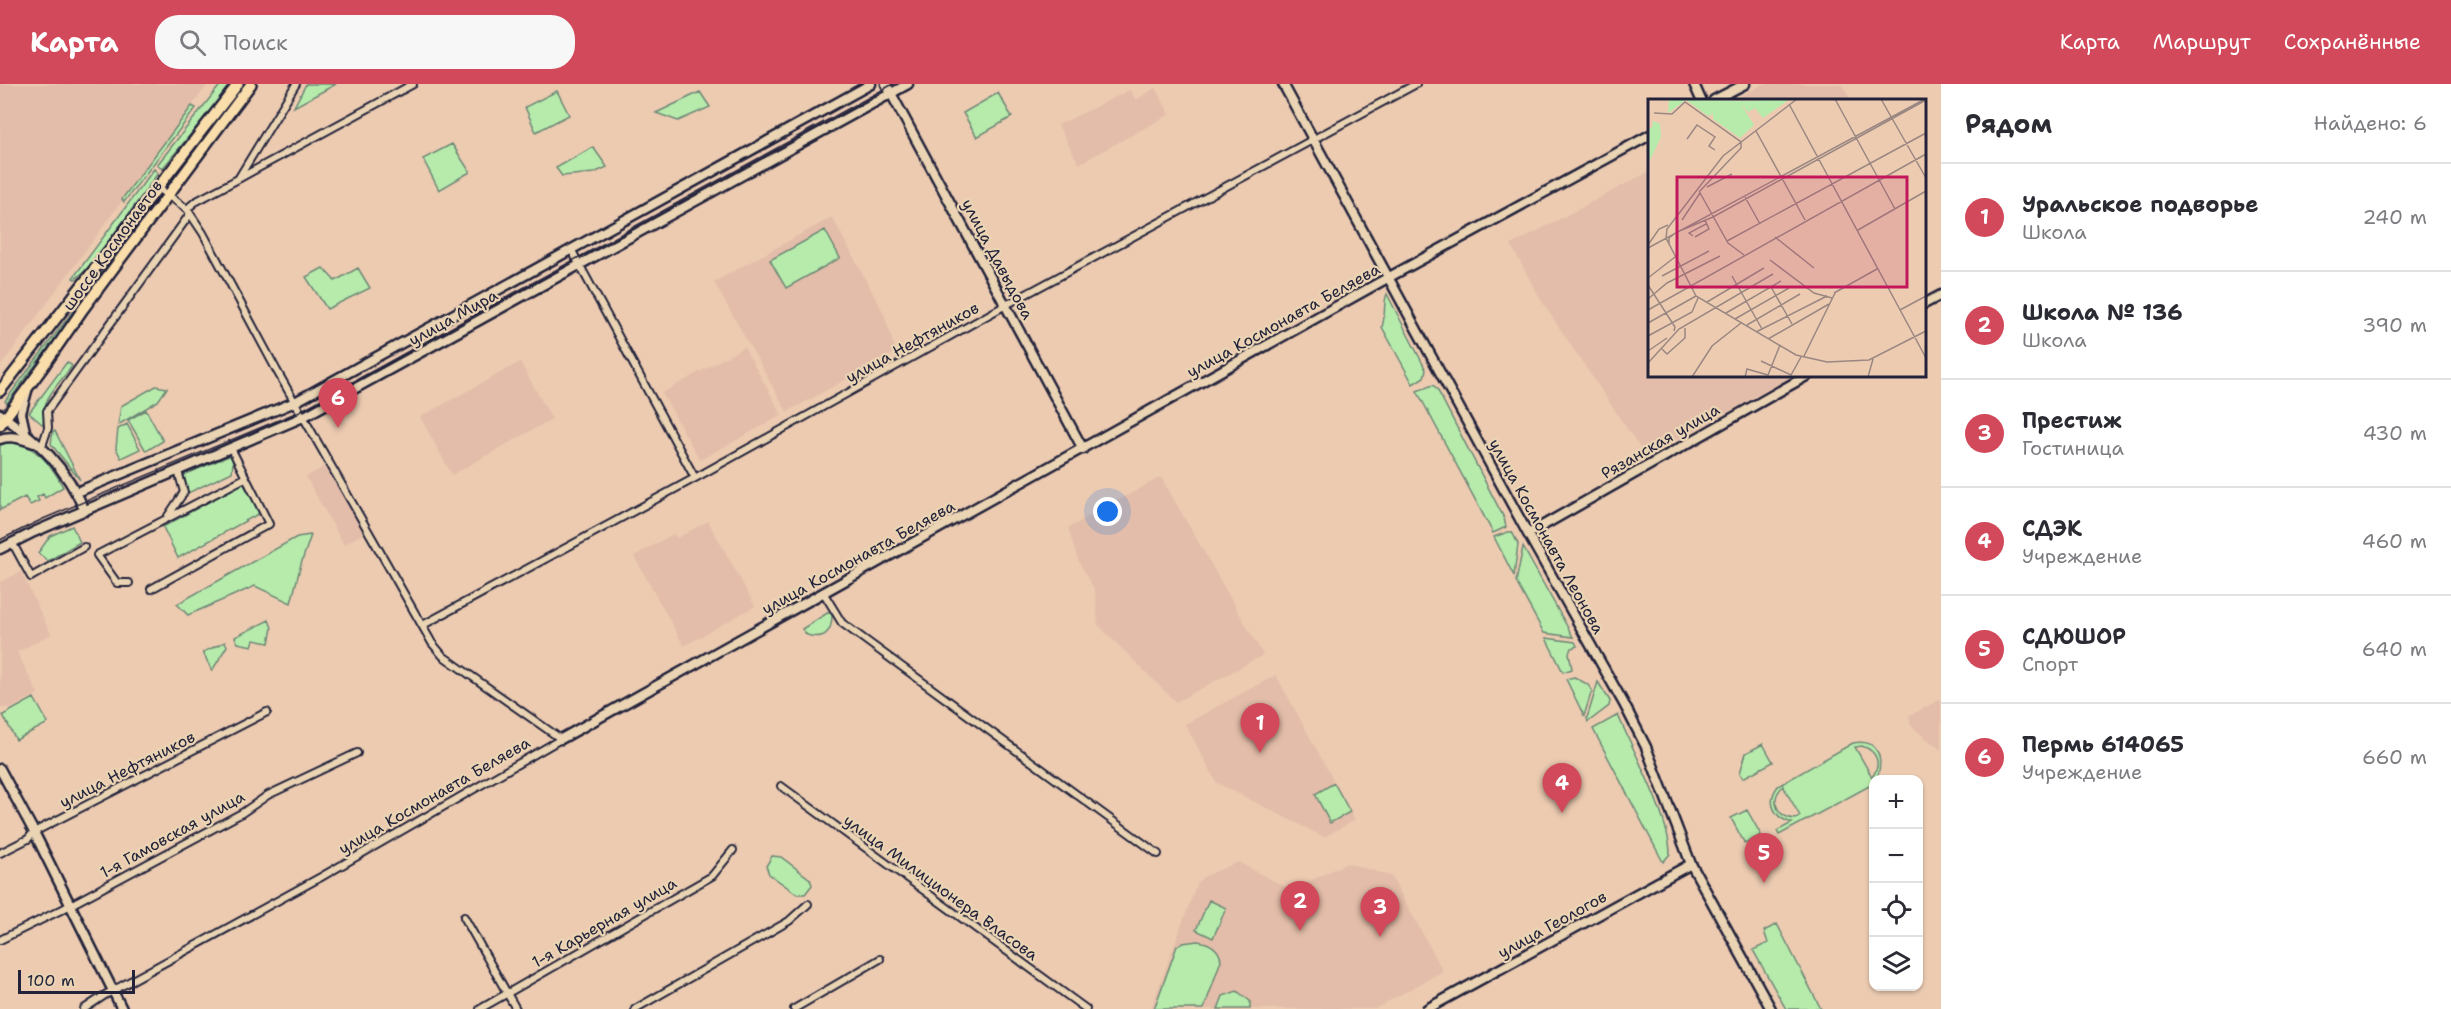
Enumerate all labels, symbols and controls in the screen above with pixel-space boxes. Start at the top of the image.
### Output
search box [155,15,575,69]
text: Карта [30,23,119,61]
icon: search [176,26,209,59]
text: Поиск [224,28,288,57]
text: Карта [2060,28,2120,56]
text: Маршрут [2153,28,2251,56]
text: Сохранённые [2284,28,2421,56]
inset map [1648,99,1926,376]
text: Рядом [1965,106,2052,141]
text: Найдено: 6 [2314,110,2427,136]
street label: шоссе Космонавтов [58,176,167,315]
text: Уральское подворье [2022,190,2259,219]
street label: улица Давыдова [957,195,1038,323]
text: 1 [1980,204,1989,230]
text: 240 m [2362,204,2427,230]
text: Школа [2022,219,2087,245]
street label: улица Космонавта Беляева [1183,258,1384,382]
street label: улица Мира [405,284,501,351]
street label: улица Нефтяников [842,297,983,388]
text: Школа № 136 [2022,298,2183,327]
text: 2 [1978,312,1992,338]
text: 390 m [2362,312,2427,338]
text: Школа [2022,327,2087,353]
pin: 6 [318,378,358,428]
street label: Рязанская улица [1597,399,1723,484]
text: Престиж [2022,406,2122,435]
text: 3 [1978,420,1992,446]
text: 430 m [2363,420,2427,446]
street label: улица Космонавта Леонова [1484,435,1609,638]
text: Гостиница [2022,435,2124,461]
street label: улица Космонавта Беляева [758,495,959,619]
your location [1093,497,1122,526]
text: СДЭК [2022,514,2082,543]
text: 4 [1978,528,1992,554]
text: 460 m [2362,528,2427,554]
text: Учреждение [2022,543,2142,569]
text: СДЮШОР [2022,622,2126,651]
text: 5 [1978,636,1991,662]
text: 640 m [2362,636,2427,662]
text: Спорт [2022,651,2078,677]
pin: 1 [1240,704,1280,753]
street label: улица Нефтяников [56,726,198,813]
text: Пермь 614065 [2022,730,2184,759]
street label: улица Космонавта Беляева [335,732,534,859]
text: 6 [1978,744,1992,770]
text: 660 m [2362,744,2427,770]
text: Учреждение [2022,759,2142,785]
pin: 4 [1542,764,1582,813]
map controls [1869,775,1923,991]
button: + [1869,775,1923,829]
street label: 1-я Гамовская улица [96,786,248,883]
street label: улица Милиционера Власова [839,810,1042,965]
button: − [1869,829,1923,883]
pin: 5 [1744,834,1784,883]
street label: 1-я Карьерная улица [528,872,680,972]
pin: 2 [1280,882,1320,931]
button: locate [1869,883,1923,937]
street label: улица Геологов [1494,886,1610,963]
pin: 3 [1360,888,1400,937]
button: layers [1869,937,1923,991]
scale bar [18,967,135,994]
text: 100 m [27,970,75,991]

